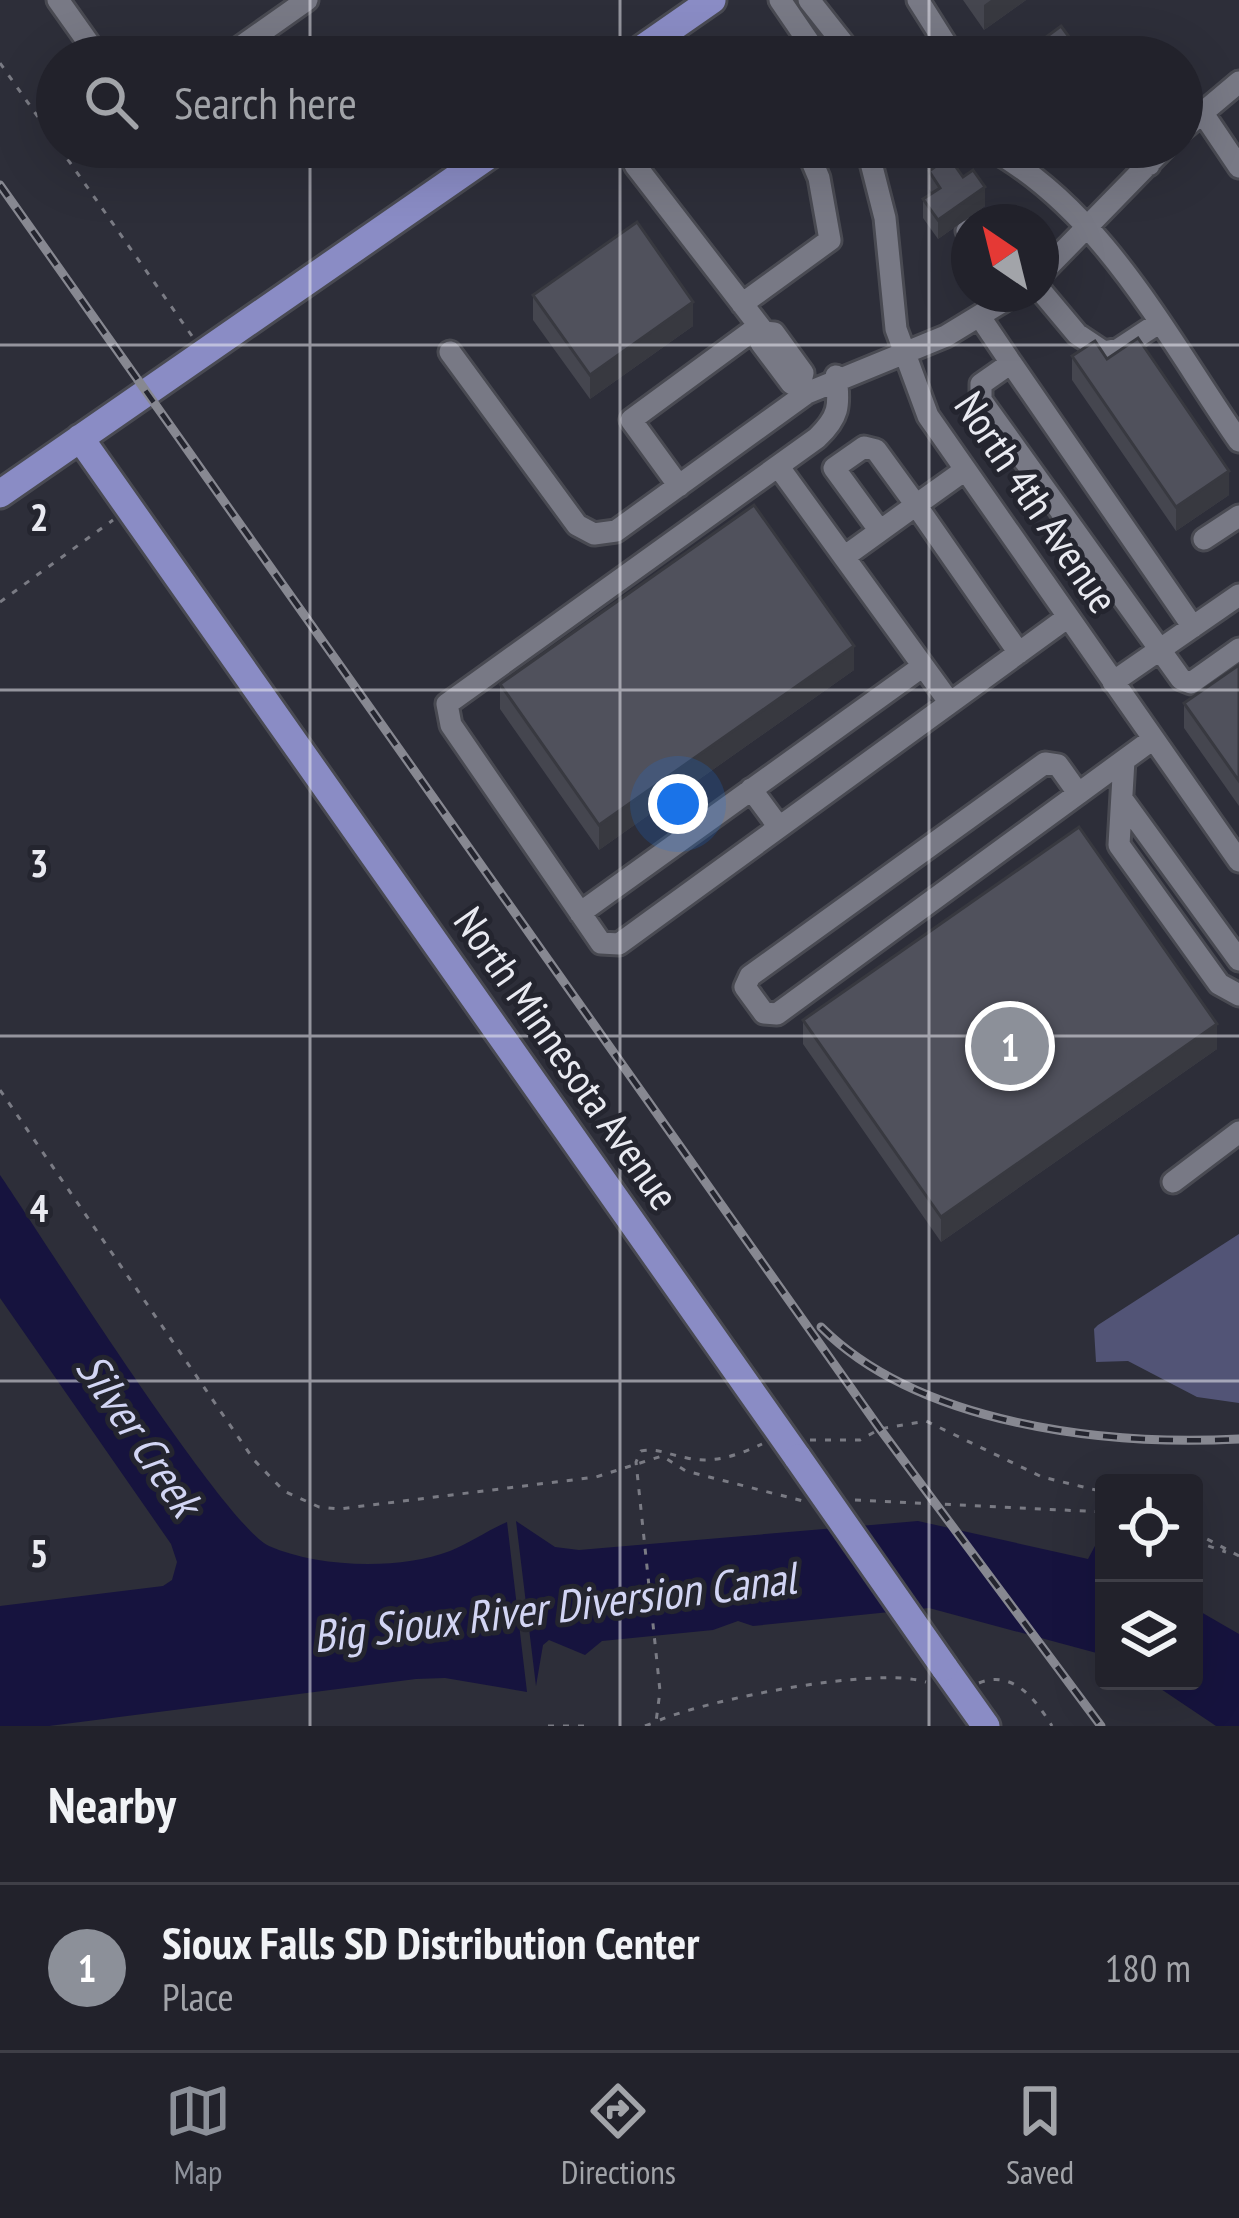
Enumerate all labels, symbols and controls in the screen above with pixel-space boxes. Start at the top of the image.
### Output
search box [36,36,1203,168]
icon: search [78,69,144,135]
text: Search here [174,73,357,131]
north arrow [951,204,1059,312]
street label: North 4th Avenue [943,381,1131,623]
text: 2 [30,491,48,542]
your location [648,774,708,834]
text: 3 [30,837,48,888]
street label: North Minnesota Avenue [442,896,692,1220]
pin: 1 [971,1001,1049,1091]
text: 4 [30,1182,49,1233]
water label: Silver Creek [64,1341,218,1530]
map controls [1095,1474,1203,1690]
button: locate [1095,1474,1203,1582]
text: 5 [30,1527,48,1578]
water label: Big Sioux River Diversion Canal [309,1547,802,1664]
button: layers [1095,1582,1203,1690]
text: Nearby [48,1771,176,1837]
text: Sioux Falls SD Distribution Center [162,1913,699,1971]
text: 1 [78,1942,96,1993]
text: 180 m [1105,1942,1191,1993]
text: Place [162,1971,234,2022]
tab: Map [165,2078,231,2193]
tab: Directions [561,2078,676,2193]
tab: Saved [1006,2078,1074,2193]

